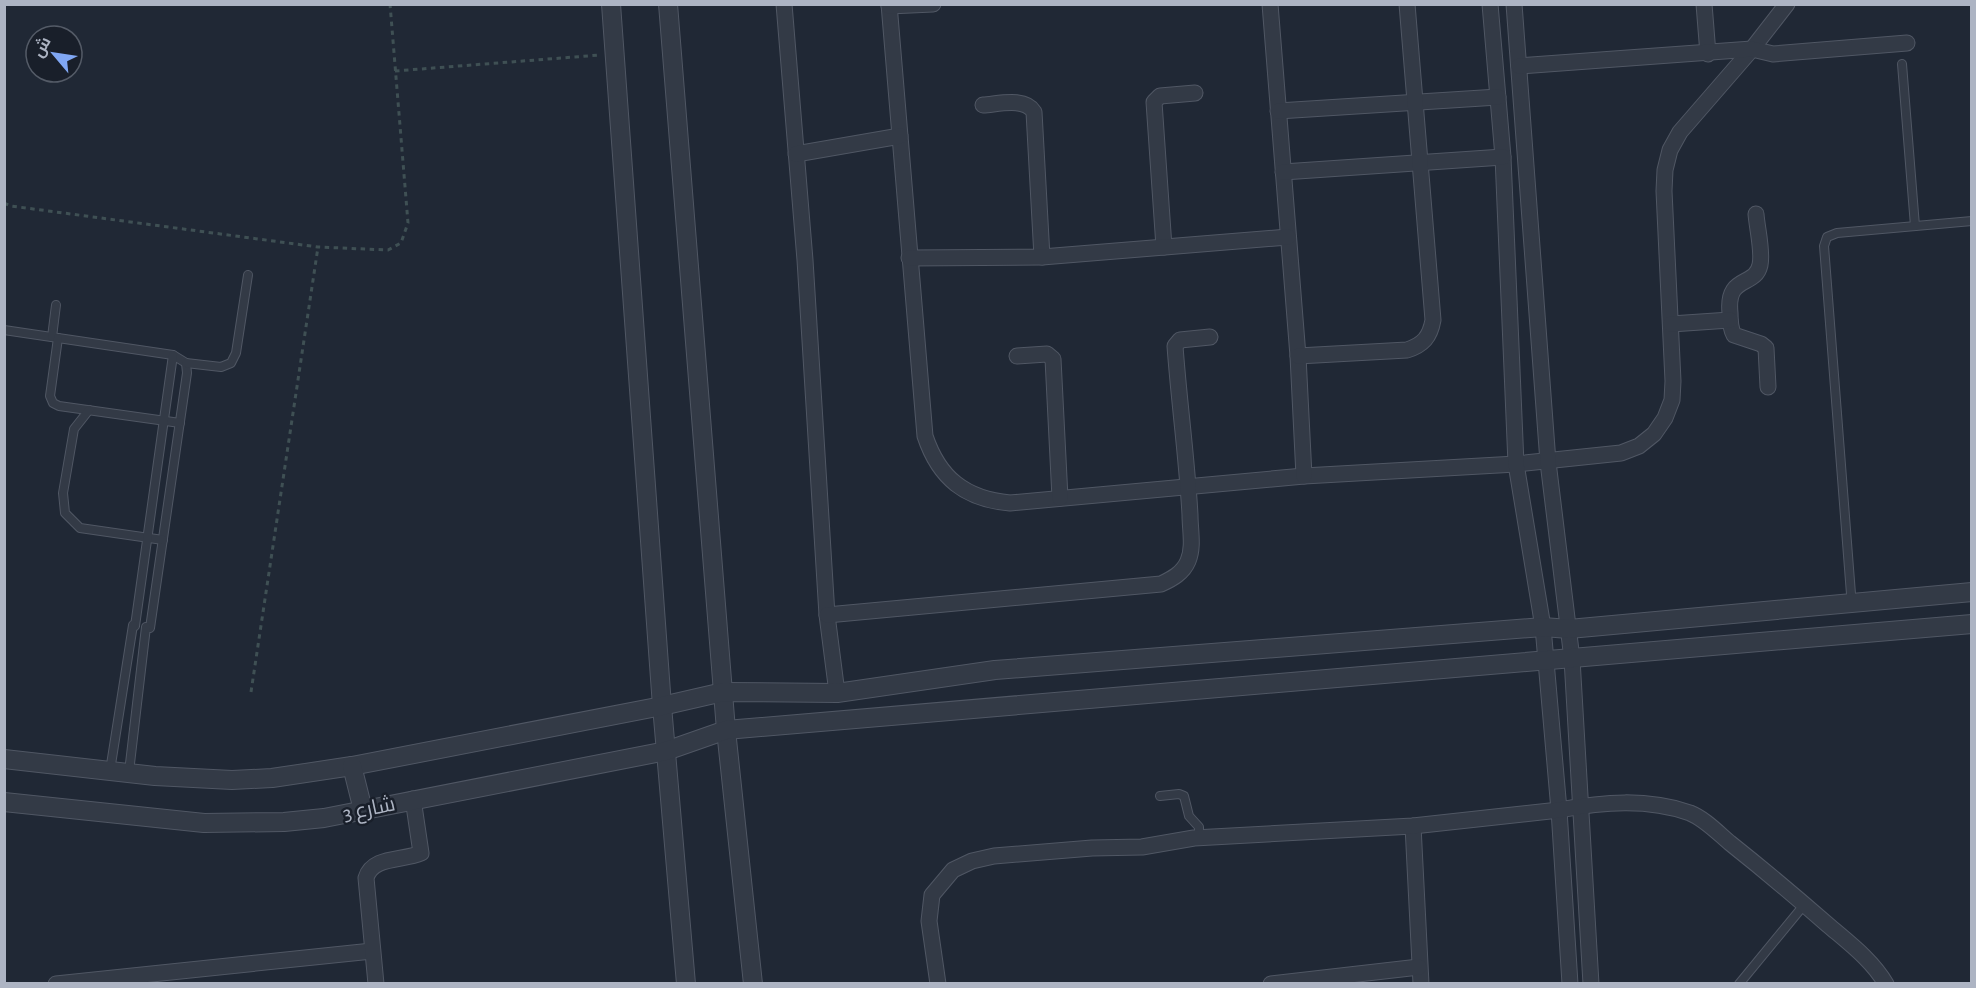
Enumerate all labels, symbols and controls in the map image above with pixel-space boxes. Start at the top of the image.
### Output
north arrow [24,24,84,84]
text: ش [29,34,55,61]
street label: شارع 3 [341,793,398,828]

